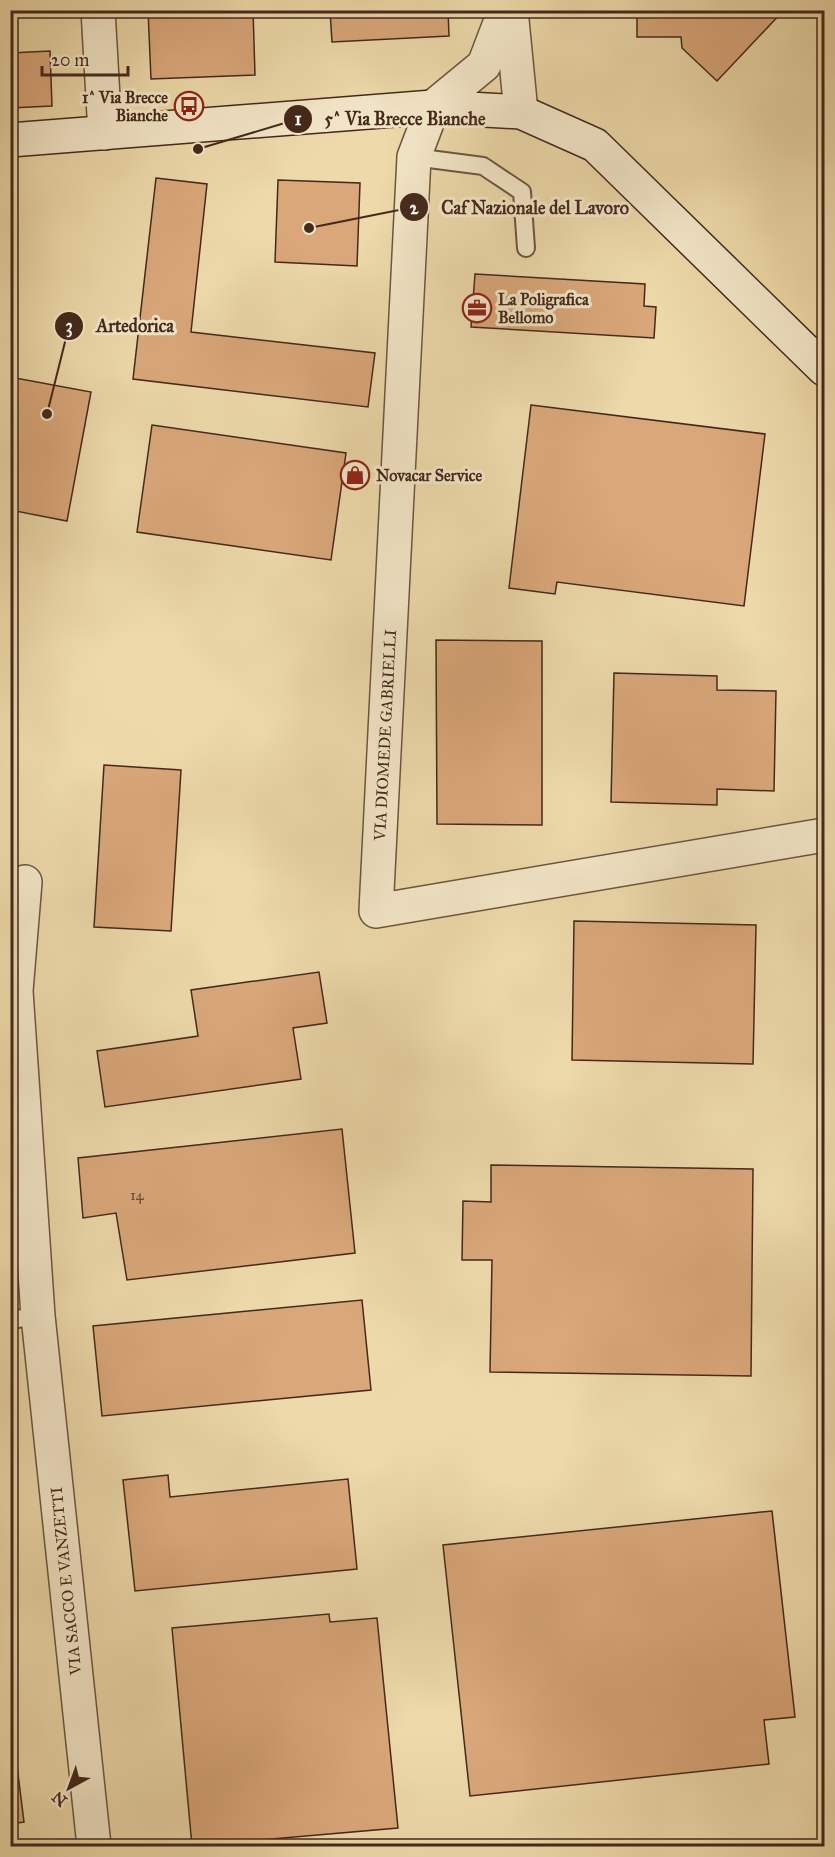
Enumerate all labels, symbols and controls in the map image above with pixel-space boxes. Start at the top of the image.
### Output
scale bar [42,39,128,77]
text: 20 m [51,49,89,71]
place label: 1^ Via Brecce Bianche [82,88,168,125]
bus stop icon: 1^ Via Brecce Bianche [173,90,205,122]
callout: 5^ Via Brecce Bianche [283,101,498,137]
text: 1 [294,108,302,130]
text: 5^ Via Brecce Bianche [324,108,486,130]
callout: Caf Nazionale del Lavoro [399,189,641,225]
text: 2 [410,197,420,219]
text: Caf Nazionale del Lavoro [441,197,629,219]
place label: La Poligrafica Bellomo [498,290,590,327]
office icon: La Poligrafica Bellomo [461,292,493,324]
callout: Artedorica [54,308,185,344]
text: 3 [65,315,73,338]
text: Artedorica [95,315,174,337]
shop icon: Novacar Service [339,459,371,491]
place label: Novacar Service [376,466,483,485]
street label: VIA DIOMEDE GABRIELLI [370,629,400,842]
house number: 14 [130,1187,145,1204]
street label: VIA SACCO E VANZETTI [47,1486,85,1677]
north arrow [39,1758,99,1818]
text: N [48,1787,71,1811]

